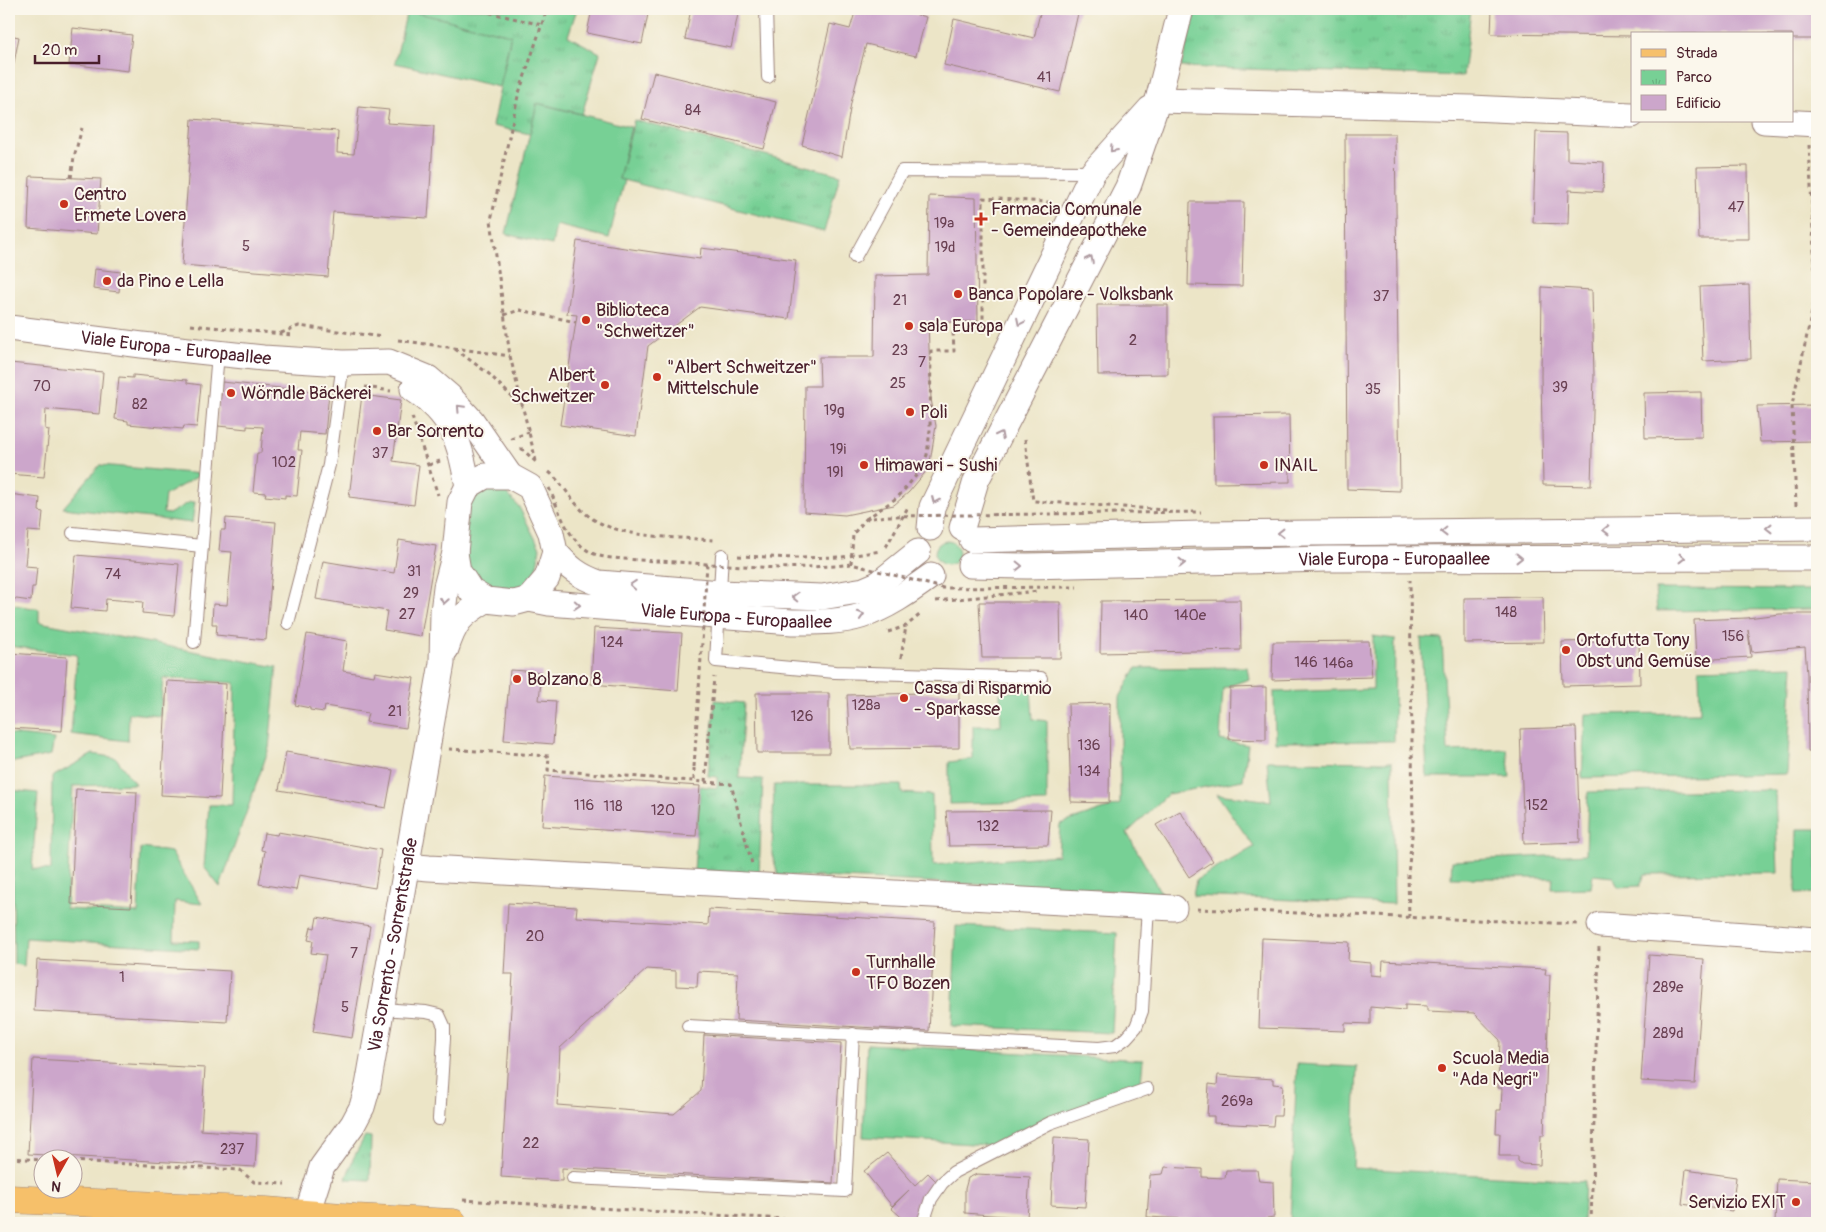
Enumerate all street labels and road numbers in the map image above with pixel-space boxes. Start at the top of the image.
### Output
street label: Viale Europa - Europaallee [79,326,272,370]
street label: Viale Europa - Europaallee [1298,547,1490,571]
street label: Viale Europa - Europaallee [639,599,833,634]
street label: Via Sorrento - Sorrentstraße [363,836,423,1054]

